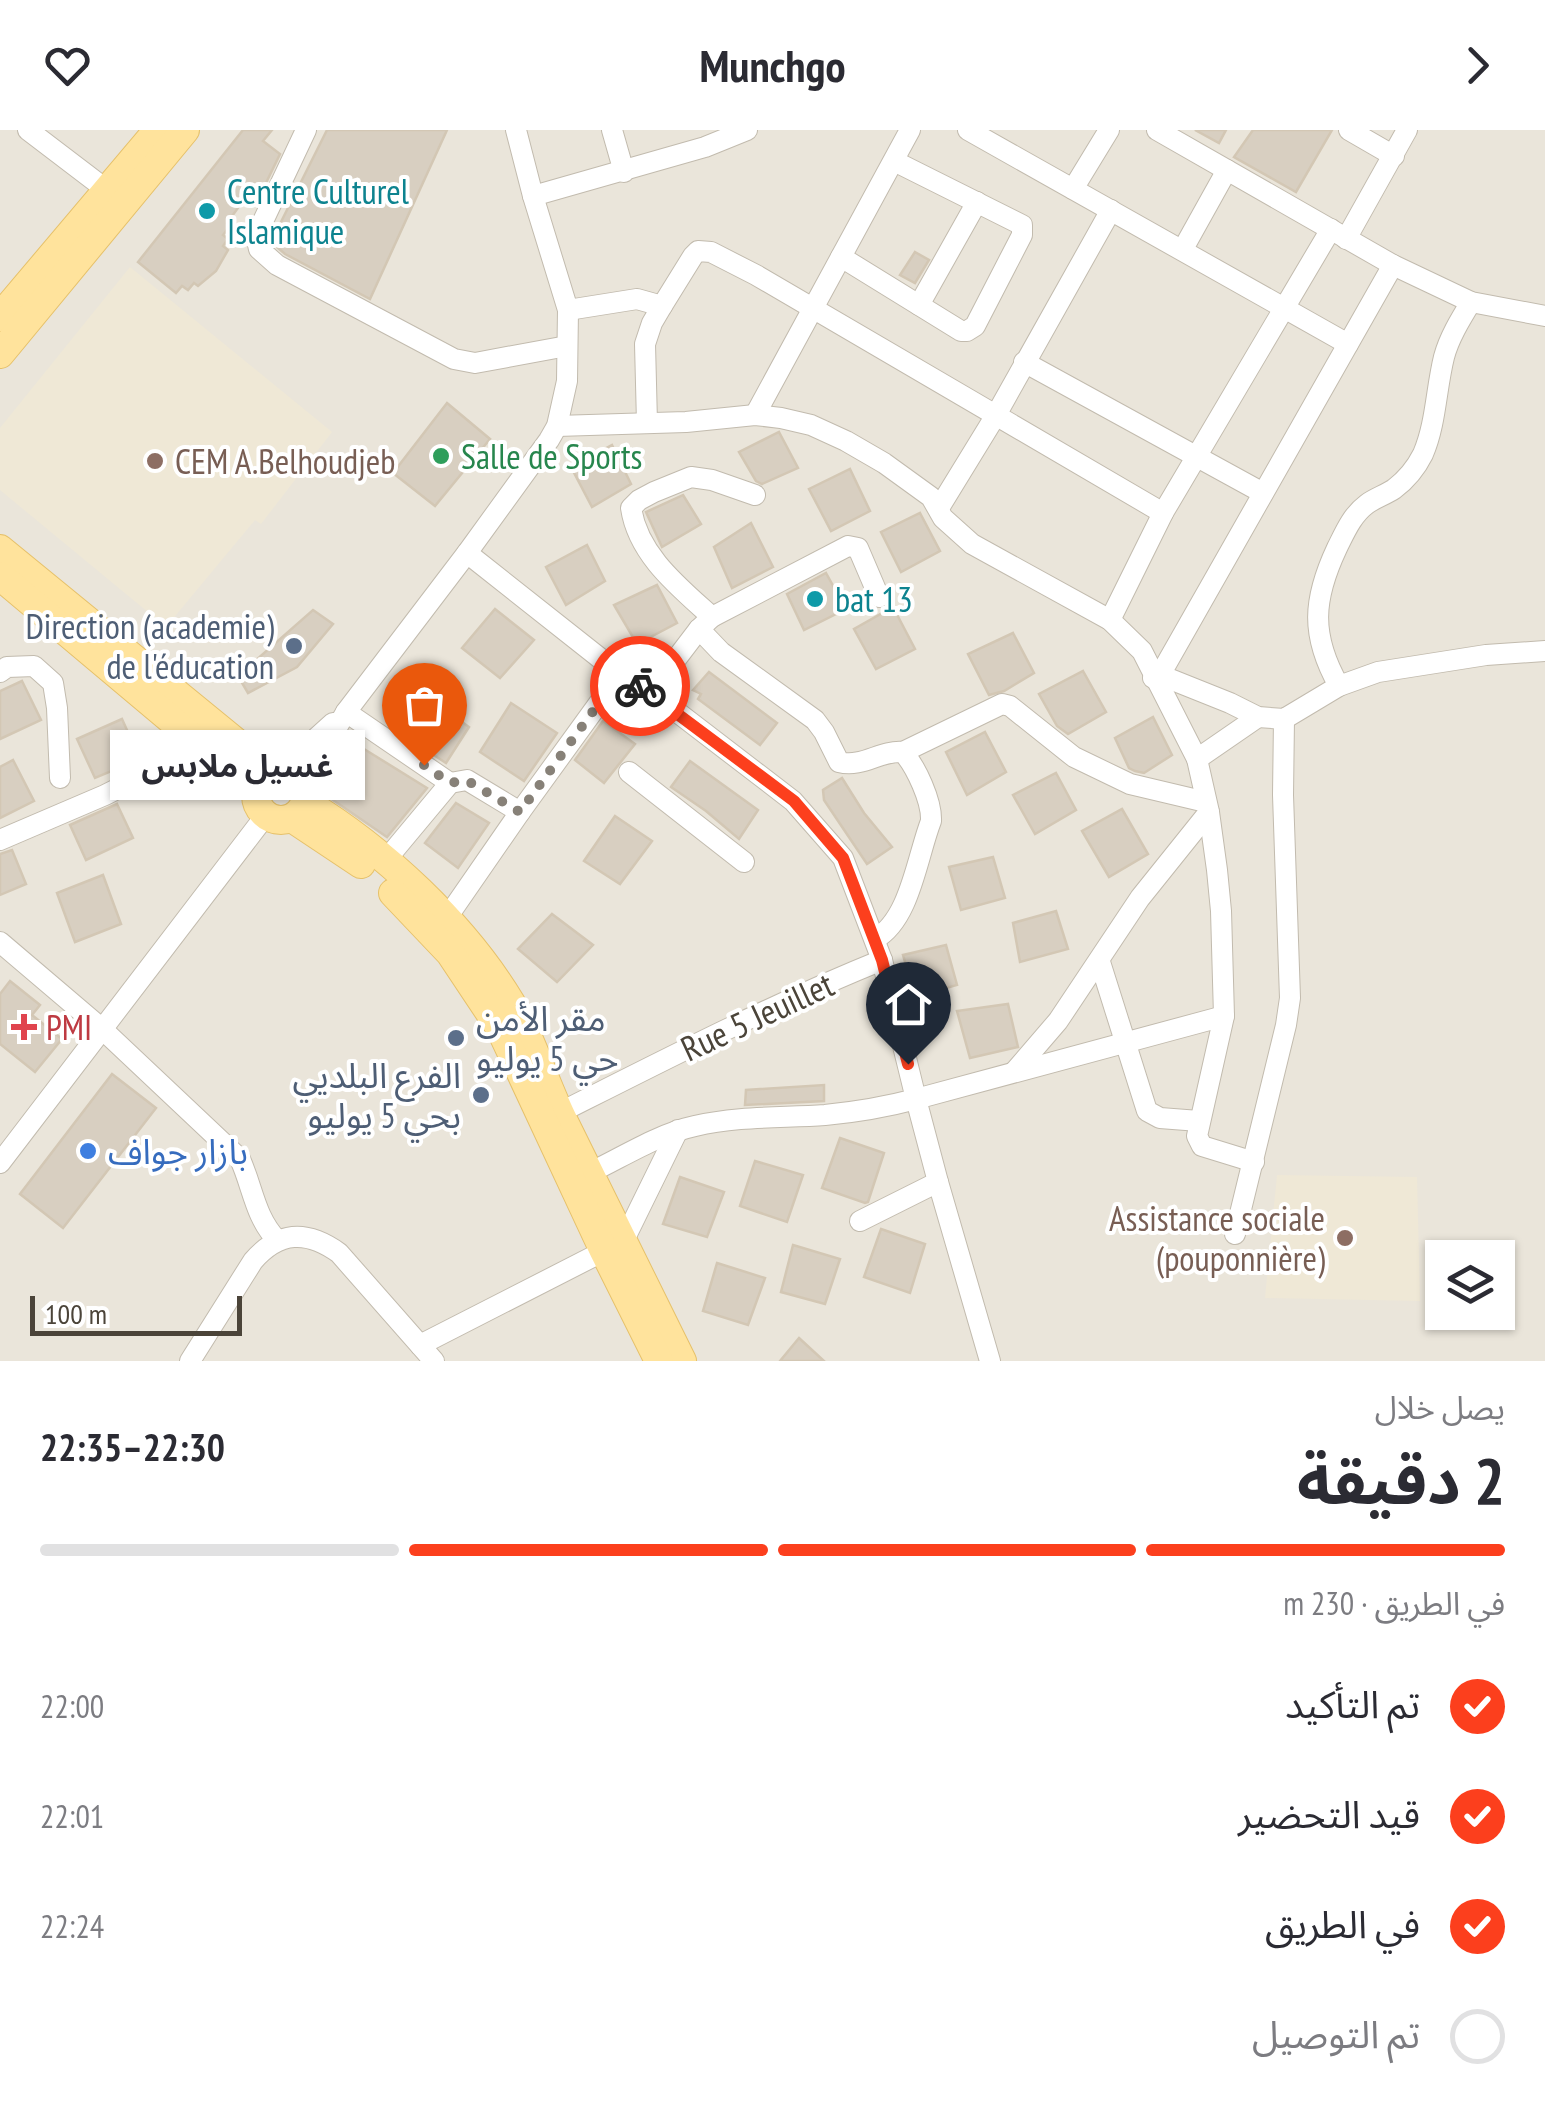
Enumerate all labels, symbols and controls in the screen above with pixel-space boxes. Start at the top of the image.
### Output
text: Munchgo [699,36,846,94]
icon: heart [40,38,95,93]
icon: forward [1450,38,1505,93]
place label: Centre Culturel Islamique [227,168,409,254]
marker: Centre Culturel Islamique [196,200,218,222]
place label: Salle de Sports [461,433,642,479]
place label: CEM A.Belhoudjeb [175,438,395,484]
marker: Salle de Sports [430,445,452,467]
marker: CEM A.Belhoudjeb [144,450,166,472]
place label: bat 13 [835,576,913,622]
marker: bat 13 [804,588,826,610]
place label: Direction (academie) de l'éducation [25,603,275,689]
marker: Direction (academie) de l'éducation [283,635,305,657]
courier [590,636,690,736]
icon: bike [613,659,668,714]
pin [382,663,467,766]
icon: bag [397,678,452,733]
callout: غسيل ملابس [109,730,364,800]
text: غسيل ملابس [141,744,334,786]
street label: Rue 5 Jeuillet [673,961,841,1071]
pin [866,962,951,1065]
icon: home [881,977,936,1032]
place label: مقر الأمن حي 5 يوليو [476,995,619,1086]
place label: PMI [46,1004,92,1050]
marker: PMI [11,1014,37,1040]
marker: مقر الأمن حي 5 يوليو [445,1027,467,1049]
place label: الفرع البلديي بحي 5 يوليو [292,1052,461,1143]
marker: الفرع البلديي بحي 5 يوليو [470,1084,492,1106]
place label: بازار جواف [108,1128,248,1174]
marker: بازار جواف [77,1140,99,1162]
place label: Assistance sociale (pouponnière) [1109,1195,1326,1281]
marker: Assistance sociale (pouponnière) [1334,1227,1356,1249]
map controls [1425,1240,1515,1330]
button: layers [1425,1240,1515,1330]
scale bar [30,1291,242,1336]
text: 100 m [45,1295,107,1332]
text: يصل خلال [1375,1386,1505,1428]
text: 22:30–22:35 [40,1422,225,1471]
text: 2 دقيقة [1297,1438,1505,1522]
text: في الطريق · 230 m [1283,1582,1505,1624]
text: تم التأكيد [1285,1679,1420,1728]
icon: check [1450,1679,1505,1734]
text: 22:00 [40,1685,104,1727]
text: قيد التحضير [1238,1789,1420,1838]
icon: check [1450,1789,1505,1844]
text: 22:01 [40,1795,104,1837]
text: في الطريق [1265,1899,1420,1948]
icon: check [1450,1899,1505,1954]
text: 22:24 [40,1905,104,1947]
text: تم التوصيل [1252,2009,1420,2058]

